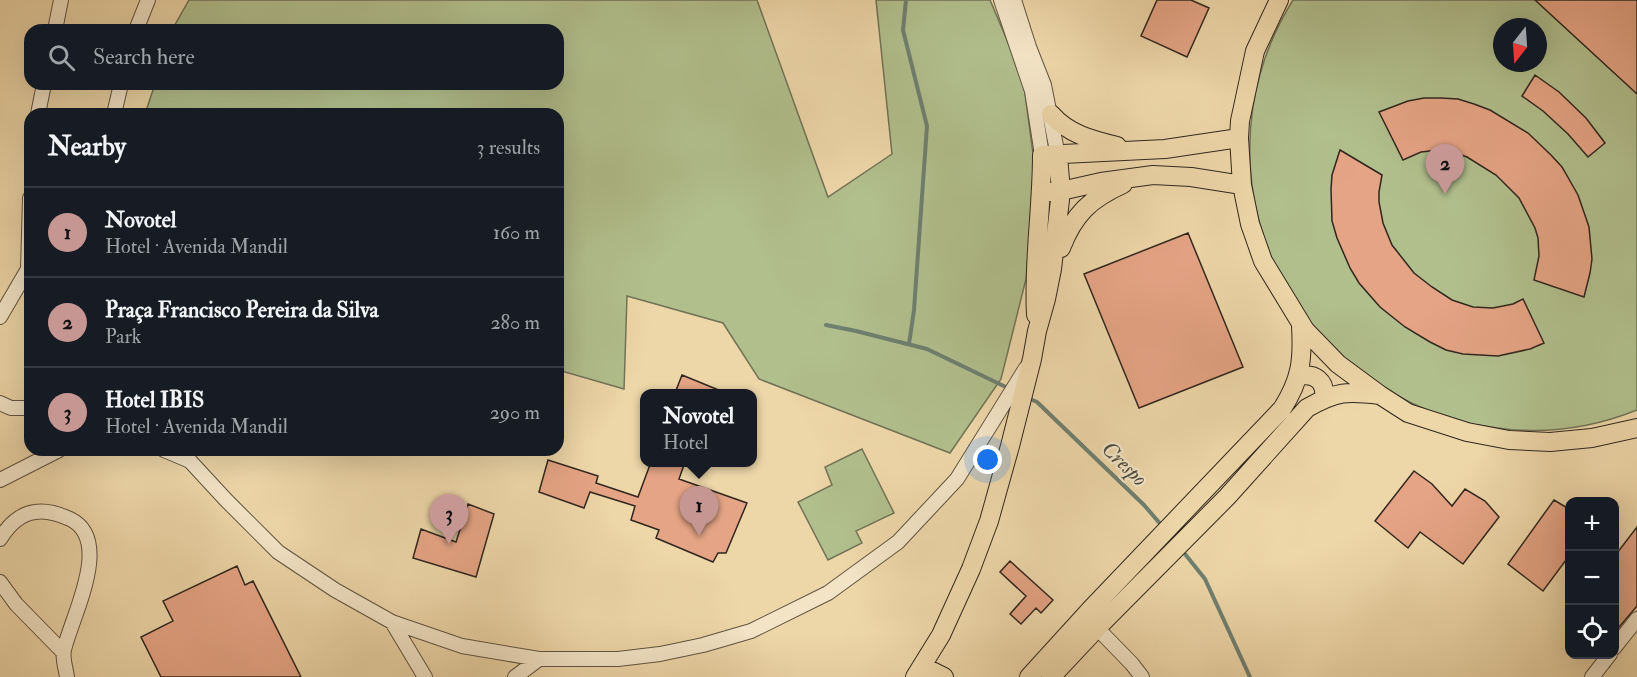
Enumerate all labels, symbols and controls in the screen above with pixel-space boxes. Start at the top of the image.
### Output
north arrow [1493,18,1547,72]
search box [24,24,564,90]
icon: search [45,41,78,74]
text: Search here [93,43,195,71]
text: Nearby [48,131,126,163]
text: 3 results [477,135,540,160]
pin: 2 [1426,144,1464,194]
text: Novotel [105,206,176,234]
text: 1 [64,220,71,245]
text: 160 m [493,220,540,245]
text: Hotel · Avenida Mandil [105,234,288,259]
text: Praça Francisco Pereira da Silva [105,296,379,324]
text: 2 [62,310,73,335]
text: 280 m [490,310,540,335]
text: Park [105,324,141,349]
text: Hotel IBIS [105,386,204,414]
popup [640,389,757,467]
text: 3 [64,400,71,425]
text: 290 m [490,400,540,425]
text: Novotel [663,402,734,430]
text: Hotel · Avenida Mandil [105,414,288,439]
text: Hotel [663,430,709,455]
water label: Crespo [1095,435,1153,493]
your location [973,445,1002,474]
pin: 1 [680,486,718,536]
pin: 3 [430,494,468,544]
map controls [1565,497,1619,659]
button: + [1565,497,1619,551]
button: − [1565,551,1619,605]
button: locate [1565,605,1619,659]

